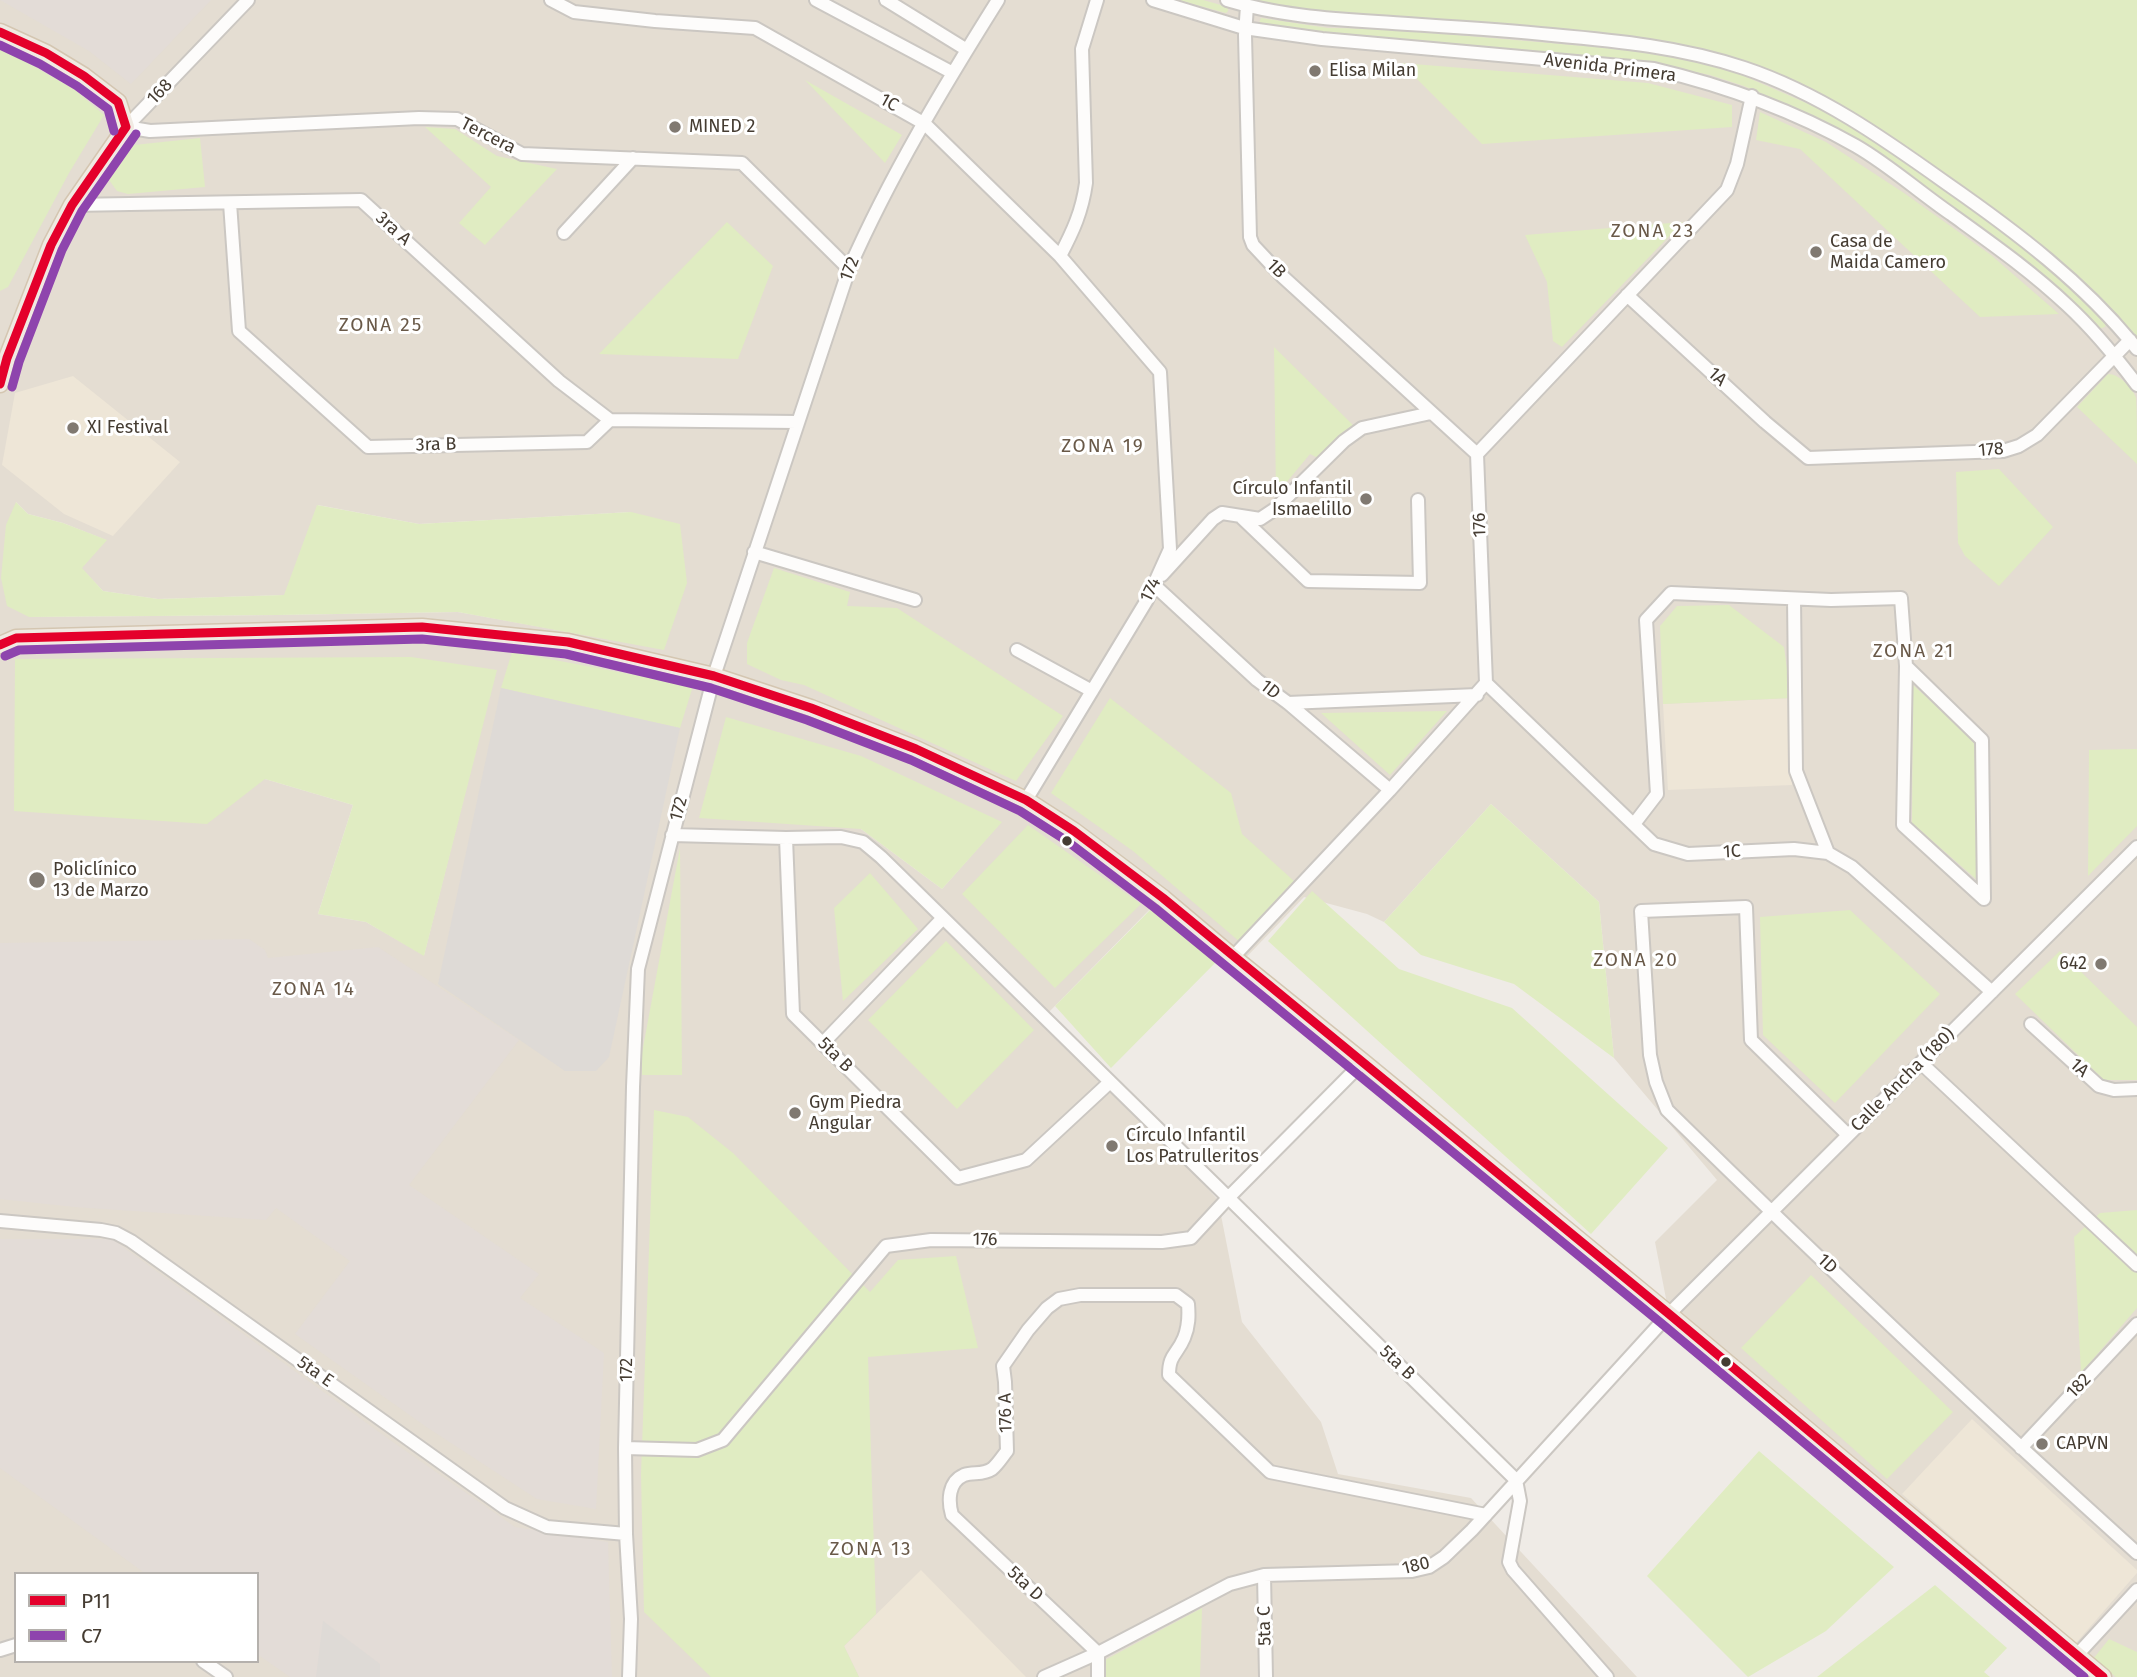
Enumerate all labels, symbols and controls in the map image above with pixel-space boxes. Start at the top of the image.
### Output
street label: Avenida Primera [1543,49,1677,87]
place label: Elisa Milan [1329,60,1416,82]
marker: Elisa Milan [1307,63,1323,79]
street label: 168 [143,75,177,109]
street label: 1C [876,89,902,117]
street label: Tercera [457,113,519,159]
place label: MINED 2 [689,116,756,138]
marker: MINED 2 [667,119,683,135]
street label: 3ra A [371,208,415,250]
district label: ZONA 23 [1612,221,1694,243]
place label: Casa de Maida Camero [1830,231,1946,274]
marker: Casa de Maida Camero [1808,244,1824,260]
street label: 172 [836,254,864,284]
street label: 1B [1262,255,1290,283]
district label: ZONA 25 [340,315,422,337]
street label: 1A [1703,363,1731,391]
place label: XI Festival [87,417,168,439]
marker: XI Festival [65,420,81,436]
street label: 3ra B [415,434,457,456]
district label: ZONA 19 [1062,436,1144,458]
street label: 178 [1977,438,2005,462]
place label: Círculo Infantil Ismaelillo [1232,478,1352,520]
marker: Círculo Infantil Ismaelillo [1358,491,1374,507]
street label: 176 [1469,512,1491,538]
street label: 174 [1136,574,1166,606]
district label: ZONA 21 [1874,641,1954,663]
street label: 1D [1256,676,1284,704]
street label: 172 [665,794,693,824]
unlabelled marker [1060,834,1074,848]
street label: 1C [1723,841,1741,863]
place label: Policlínico 13 de Marzo [53,859,149,902]
marker: Policlínico 13 de Marzo [27,870,47,890]
district label: ZONA 20 [1594,950,1678,972]
place label: 642 [2059,953,2087,975]
marker: 642 [2093,956,2109,972]
district label: ZONA 14 [273,979,355,1001]
street label: Calle Ancha (180) [1847,1024,1959,1136]
street label: 5ta B [813,1033,857,1077]
street label: 1A [2065,1054,2093,1082]
place label: Gym Piedra Angular [809,1092,902,1134]
marker: Gym Piedra Angular [787,1105,803,1121]
place label: Círculo Infantil Los Patrulleritos [1126,1125,1259,1168]
marker: Círculo Infantil Los Patrulleritos [1104,1138,1120,1154]
street label: 176 [972,1229,998,1251]
street label: 1D [1813,1249,1841,1279]
street label: 5ta B [1375,1341,1419,1385]
street label: 5ta E [293,1352,337,1392]
unlabelled marker [1719,1355,1733,1369]
street label: 172 [616,1358,638,1382]
street label: 182 [2062,1369,2096,1403]
street label: 176 A [995,1393,1017,1433]
place label: CAPVN [2056,1433,2109,1455]
marker: CAPVN [2034,1436,2050,1452]
district label: ZONA 13 [830,1539,912,1561]
street label: 180 [1400,1552,1432,1580]
street label: 5ta D [1002,1562,1048,1606]
legend [14,1572,259,1663]
text: P11 [81,1588,111,1614]
street label: 5ta C [1254,1606,1276,1646]
text: C7 [81,1623,102,1649]

